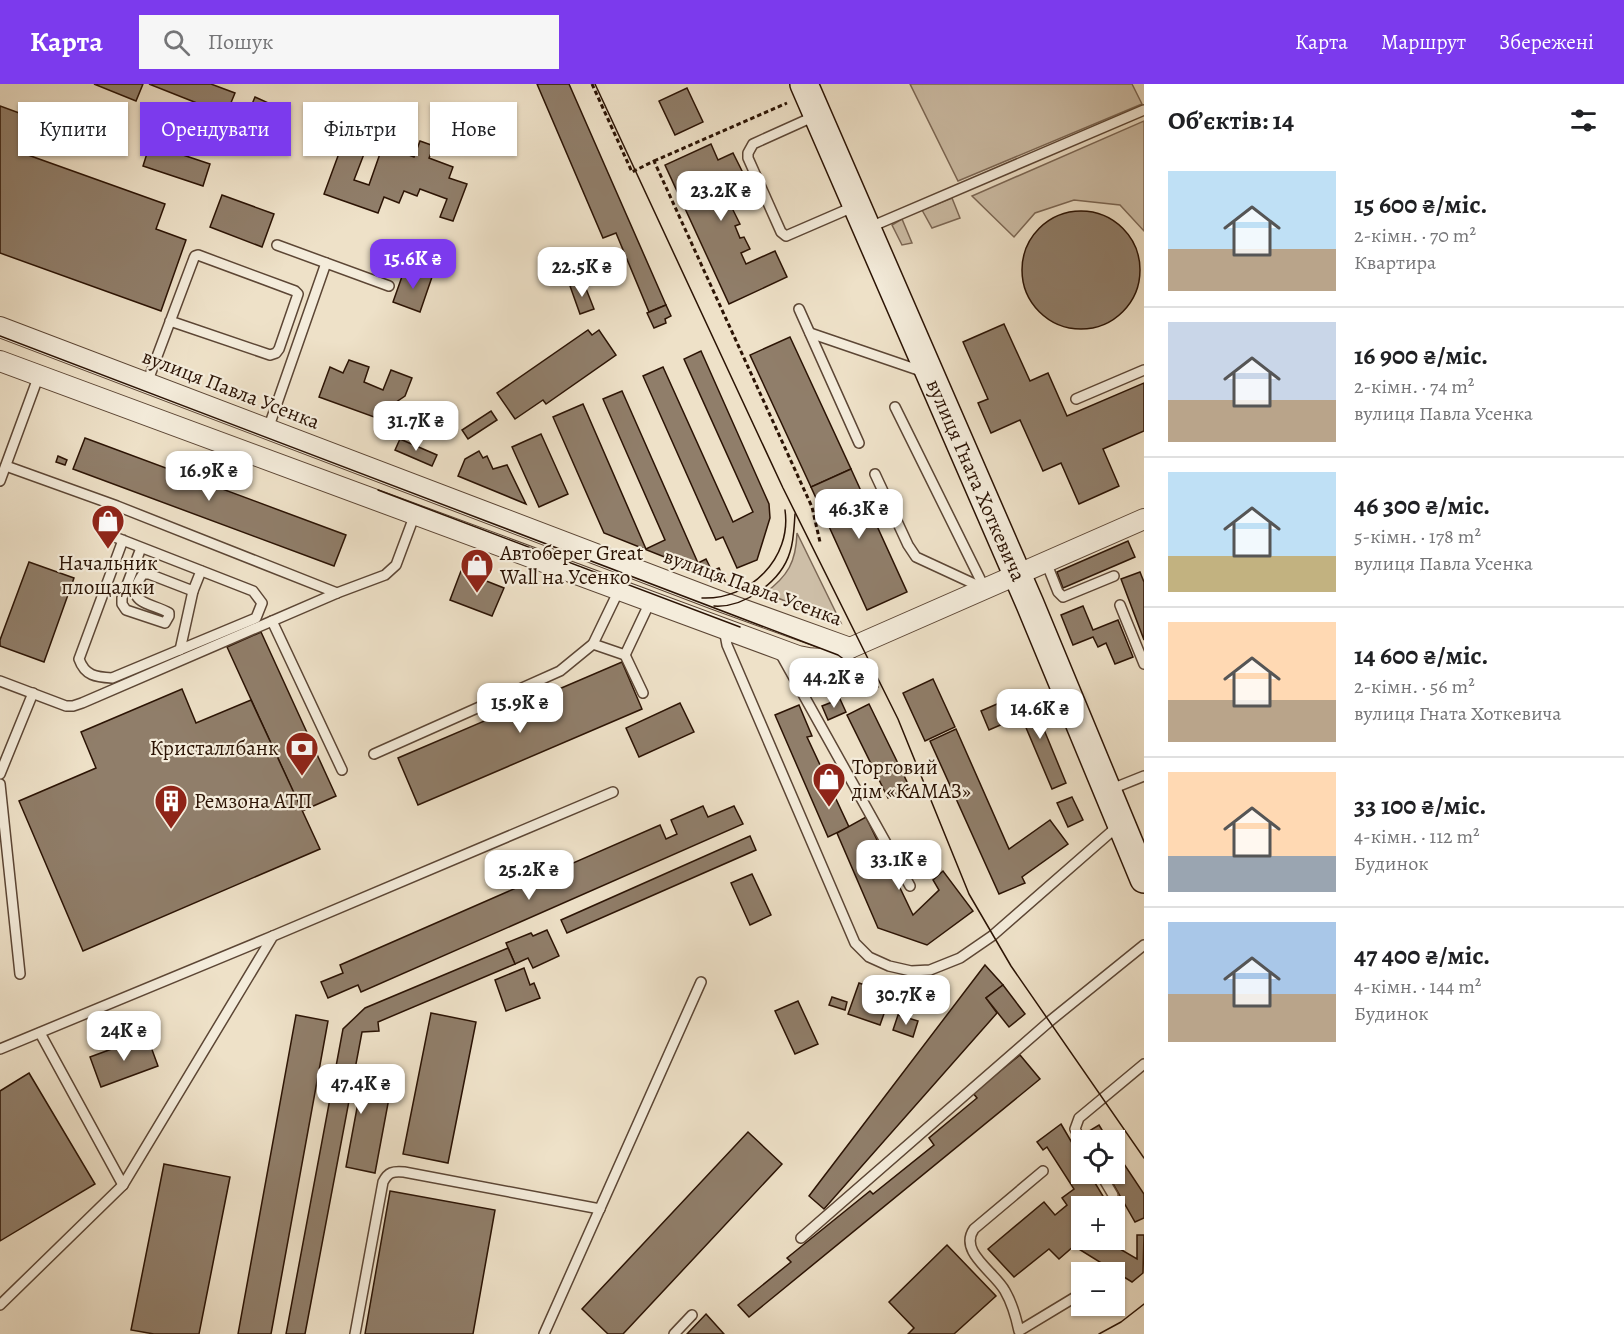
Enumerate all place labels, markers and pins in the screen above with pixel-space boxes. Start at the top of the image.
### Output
pin: 23.2K ₴ [666,171,776,222]
pin: 15.6K ₴ [358,239,468,290]
pin: 22.5K ₴ [527,247,637,298]
pin: 31.7K ₴ [361,401,471,452]
pin: 16.9K ₴ [154,451,264,502]
pin: 46.3K ₴ [804,489,914,540]
shop icon: Начальник площадки [90,503,126,550]
place label: Автоберег Great Wall на Усенко [499,539,644,591]
shop icon: Автоберег Great Wall на Усенко [459,547,495,594]
place label: Начальник площадки [58,549,158,601]
pin: 44.2K ₴ [779,658,889,709]
pin: 15.9K ₴ [465,683,575,734]
pin: 14.6K ₴ [985,689,1095,740]
bank icon: Кристаллбанк [284,730,320,777]
place label: Кристаллбанк [150,734,279,762]
place label: Торговий дім «КАМАЗ» [851,753,971,805]
shop icon: Торговий дім «КАМАЗ» [811,761,847,808]
building icon: Ремзона АТП [153,783,189,830]
place label: Ремзона АТП [194,787,312,815]
pin: 33.1K ₴ [844,840,954,891]
pin: 25.2K ₴ [474,850,584,901]
pin: 30.7K ₴ [851,975,961,1026]
pin: 24K ₴ [82,1011,166,1062]
pin: 47.4K ₴ [306,1064,416,1115]

